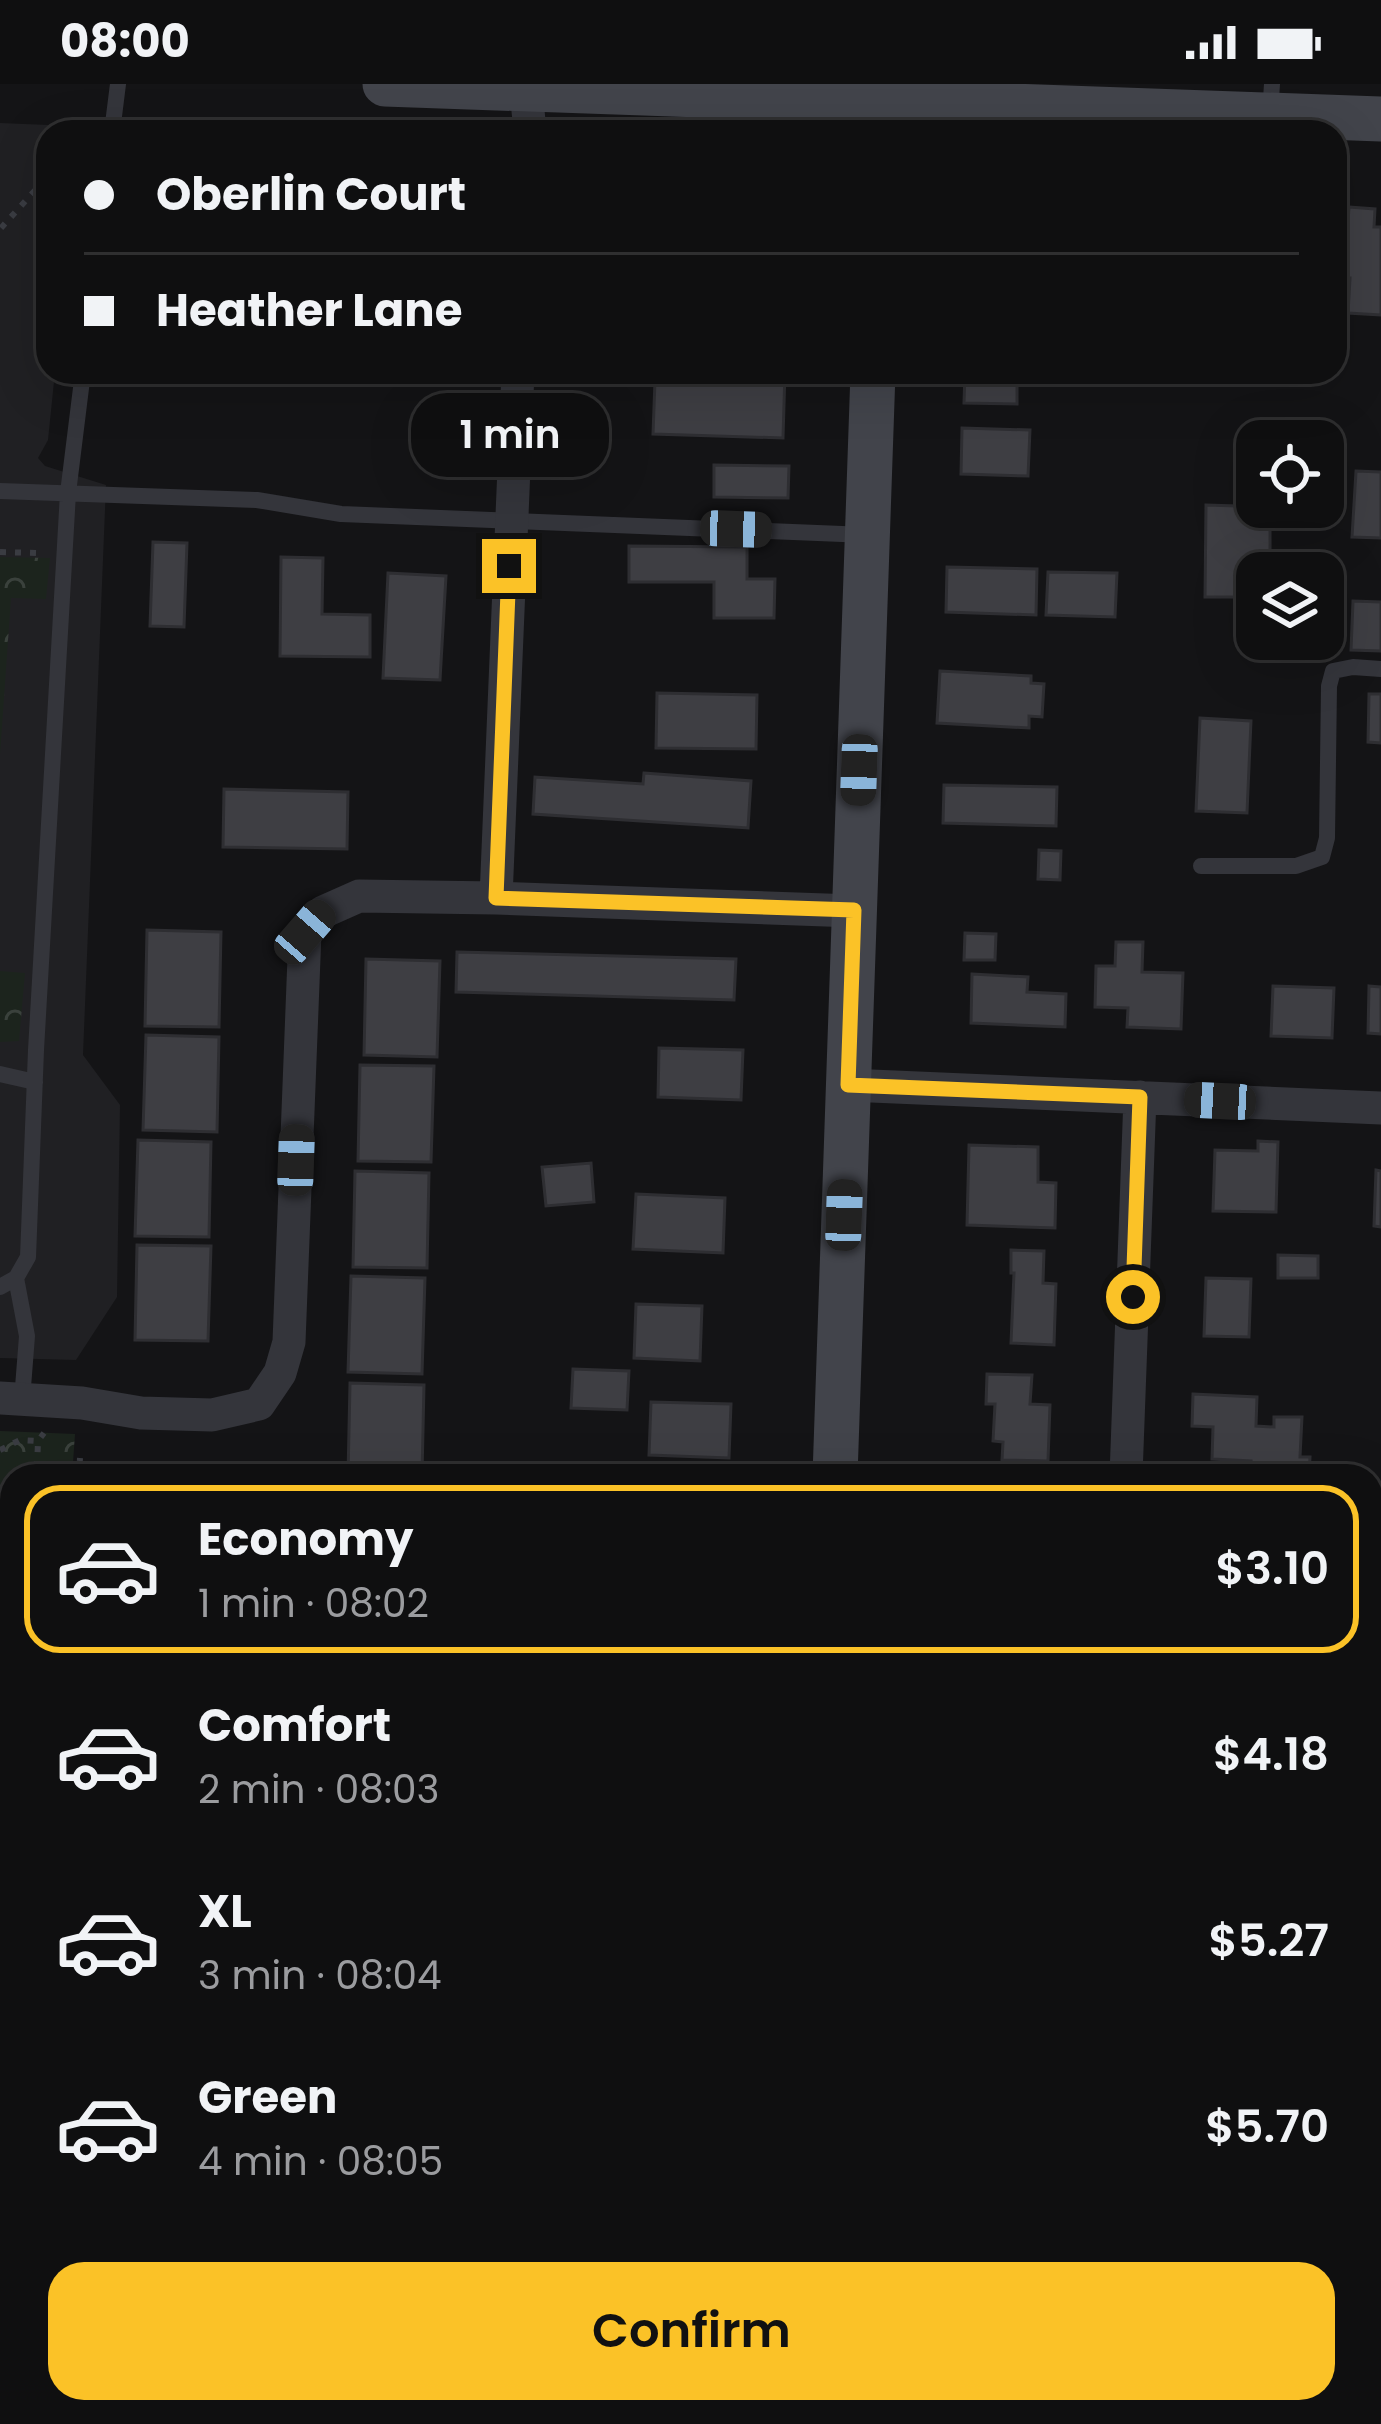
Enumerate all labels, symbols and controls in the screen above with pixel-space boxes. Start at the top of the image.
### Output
text: 08:00 [60,10,190,73]
text: Oberlin Court [156,163,466,226]
text: Heather Lane [156,279,462,342]
callout: 1 min [410,392,608,476]
text: 1 min [460,407,560,462]
map controls [1236,420,1344,660]
button: locate [1236,420,1344,528]
car [699,510,773,548]
route end [482,539,536,593]
button: layers [1236,552,1344,660]
car [840,733,878,807]
car [268,893,342,971]
car [1183,1081,1257,1121]
car [277,1123,315,1197]
car [825,1178,863,1252]
route start [1106,1270,1160,1324]
text: Economy [198,1508,413,1571]
icon: car [54,1515,162,1623]
text: $3.10 [1216,1537,1329,1600]
text: 1 min · 08:02 [198,1576,429,1631]
text: Comfort [198,1694,391,1757]
icon: car [54,1701,162,1809]
text: $4.18 [1213,1723,1329,1786]
text: 2 min · 08:03 [198,1762,440,1817]
text: XL [198,1880,252,1943]
icon: car [54,1887,162,1995]
text: $5.27 [1208,1909,1329,1972]
text: 3 min · 08:04 [198,1948,442,2003]
text: Green [198,2066,337,2129]
icon: car [54,2073,162,2181]
text: $5.70 [1205,2095,1329,2158]
text: 4 min · 08:05 [198,2134,443,2189]
button: Confirm [48,2262,1335,2400]

